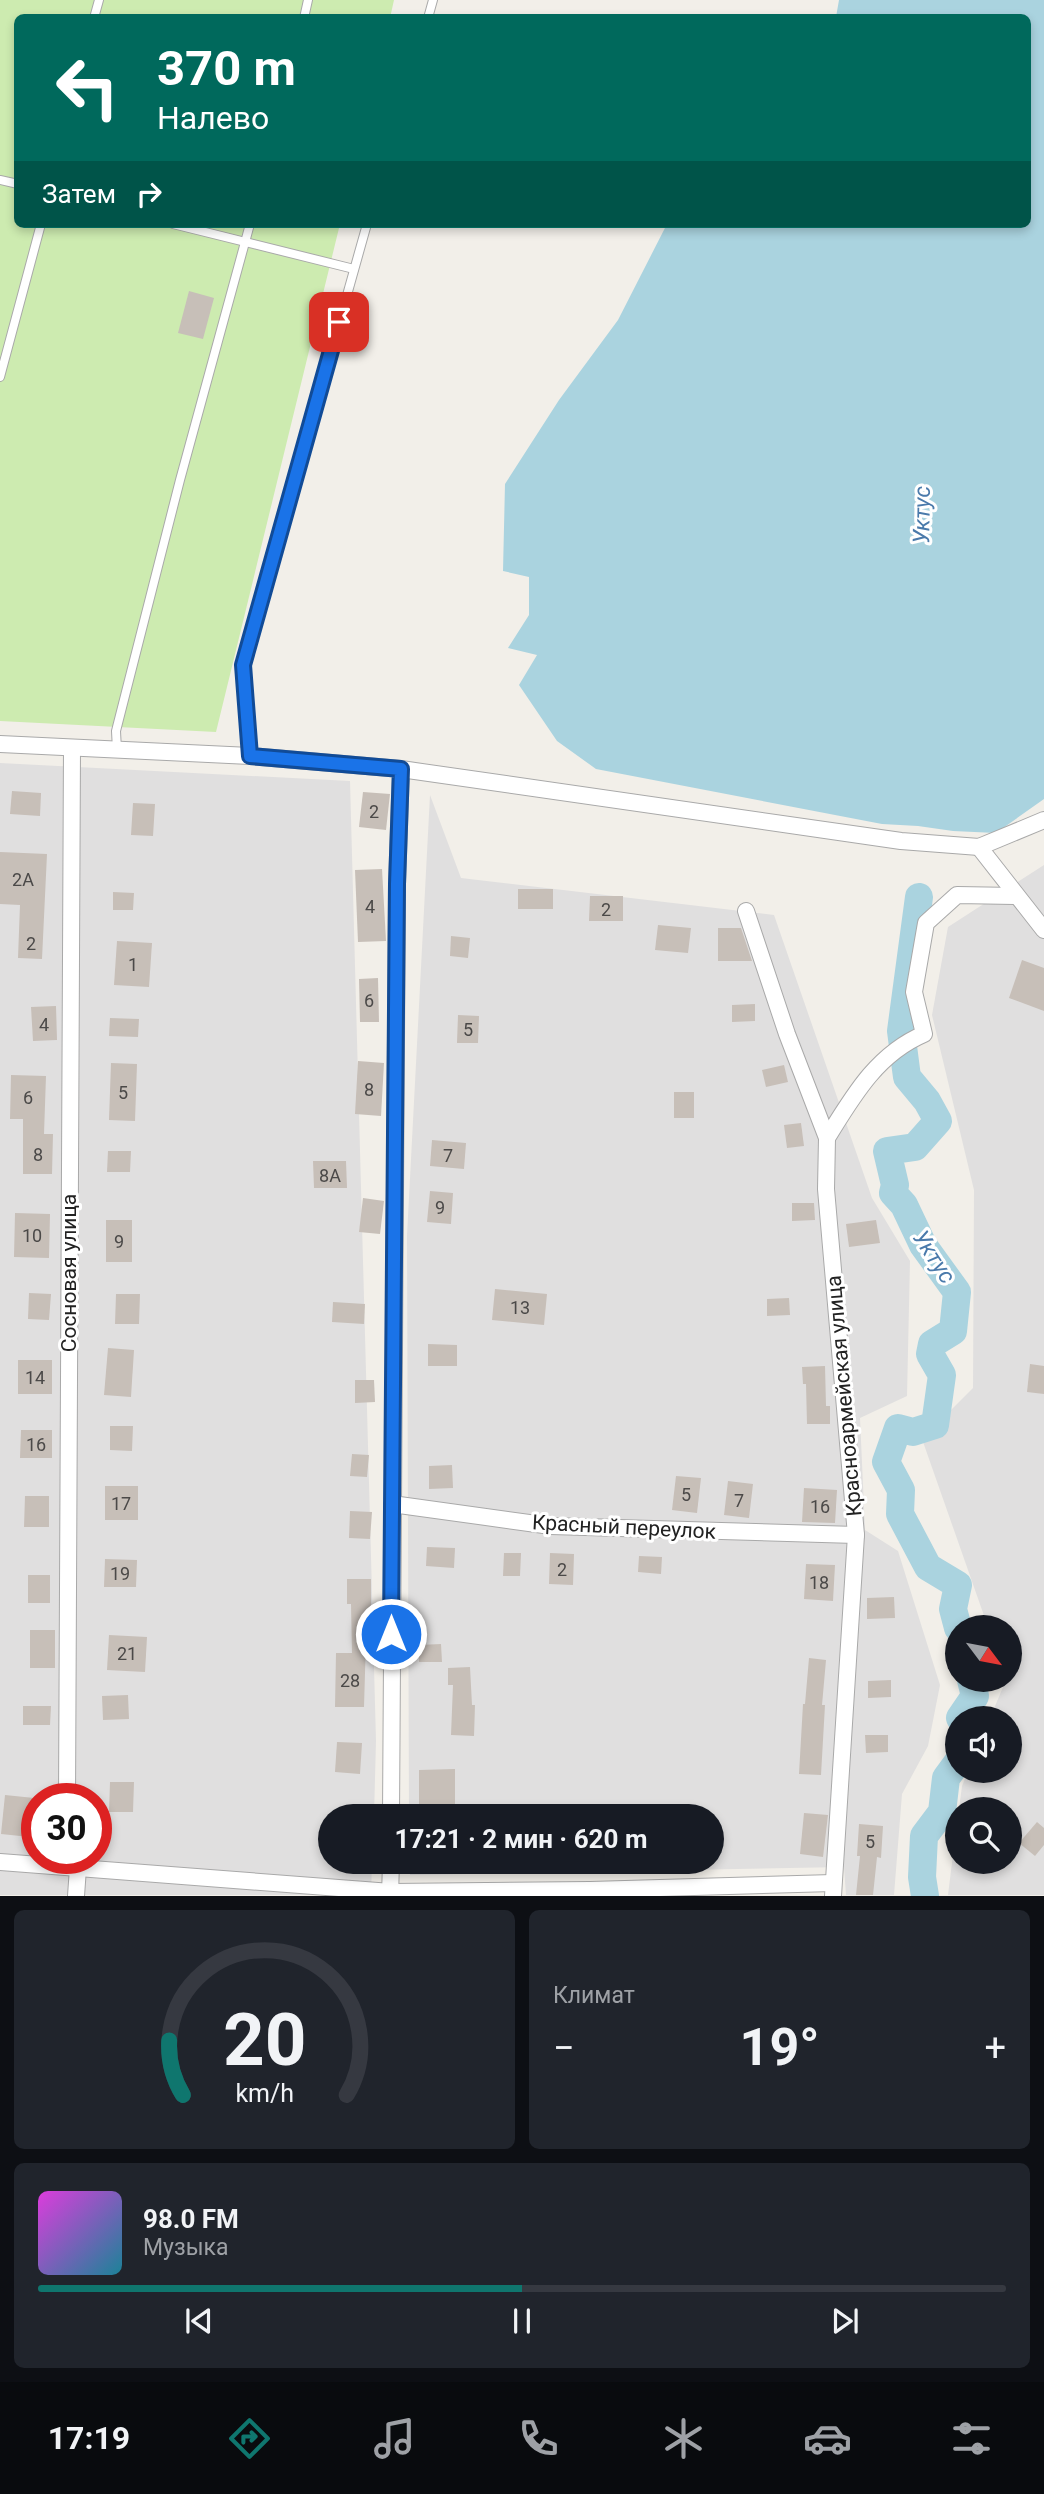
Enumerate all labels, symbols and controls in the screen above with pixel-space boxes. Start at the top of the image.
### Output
text: 370 m [157,40,296,97]
icon: left [42,42,133,133]
text: Налево [157,99,269,137]
icon: right [130,175,168,213]
text: Затем [42,179,116,209]
pin [309,292,369,352]
icon: arrive [320,303,358,341]
water label: Уктус [908,486,936,544]
house number: 2 [369,801,379,822]
house number: 2А [12,869,34,890]
house number: 4 [365,896,375,917]
house number: 2 [601,899,611,920]
house number: 2 [26,933,36,954]
house number: 1 [128,954,138,975]
house number: 6 [364,990,374,1011]
house number: 4 [39,1014,49,1035]
house number: 5 [463,1019,473,1040]
house number: 8 [364,1079,374,1100]
house number: 5 [118,1082,128,1103]
house number: 6 [23,1087,33,1108]
house number: 8 [33,1144,43,1165]
house number: 7 [443,1145,453,1166]
house number: 8А [319,1165,341,1186]
street label: Сосновая улица [57,1194,81,1352]
house number: 9 [435,1197,445,1218]
house number: 10 [22,1225,42,1246]
water label: Уктус [907,1225,961,1289]
house number: 9 [114,1231,124,1252]
street label: Красноармейская улица [822,1275,866,1517]
house number: 13 [510,1297,530,1318]
house number: 14 [25,1367,45,1388]
house number: 16 [26,1434,46,1455]
house number: 5 [681,1484,691,1505]
house number: 7 [734,1490,744,1511]
house number: 17 [111,1493,131,1514]
house number: 16 [810,1496,830,1517]
street label: Красный переулок [531,1510,717,1544]
house number: 2 [557,1559,567,1580]
house number: 19 [110,1563,130,1584]
house number: 18 [809,1572,829,1593]
position arrow [354,1597,428,1671]
north arrow [945,1615,1022,1692]
map controls [945,1615,1022,1874]
house number: 21 [117,1643,137,1664]
house number: 28 [340,1670,360,1691]
button: sound [945,1706,1022,1783]
speed limit sign: 30 [21,1783,112,1874]
button: search [945,1797,1022,1874]
text: 17:21 · 2 мин · 620 m [395,1824,647,1854]
house number: 5 [865,1831,875,1852]
text: Климат [553,1982,635,2009]
text: 20 [223,1998,306,2084]
text: 19° [740,2017,820,2078]
text: − [553,2026,575,2070]
text: + [984,2026,1006,2070]
text: km/h [235,2079,294,2108]
text: 98.0 FM [143,2204,239,2234]
text: Музыка [143,2234,228,2261]
icon: previous [180,2302,218,2340]
icon: pause [503,2302,541,2340]
icon: next [826,2302,864,2340]
icon: directions [225,2414,274,2463]
icon: music [370,2414,419,2463]
icon: phone [514,2414,563,2463]
icon: climate [659,2414,708,2463]
icon: car [803,2414,852,2463]
icon: filters [947,2414,996,2463]
text: 17:19 [48,2419,130,2457]

